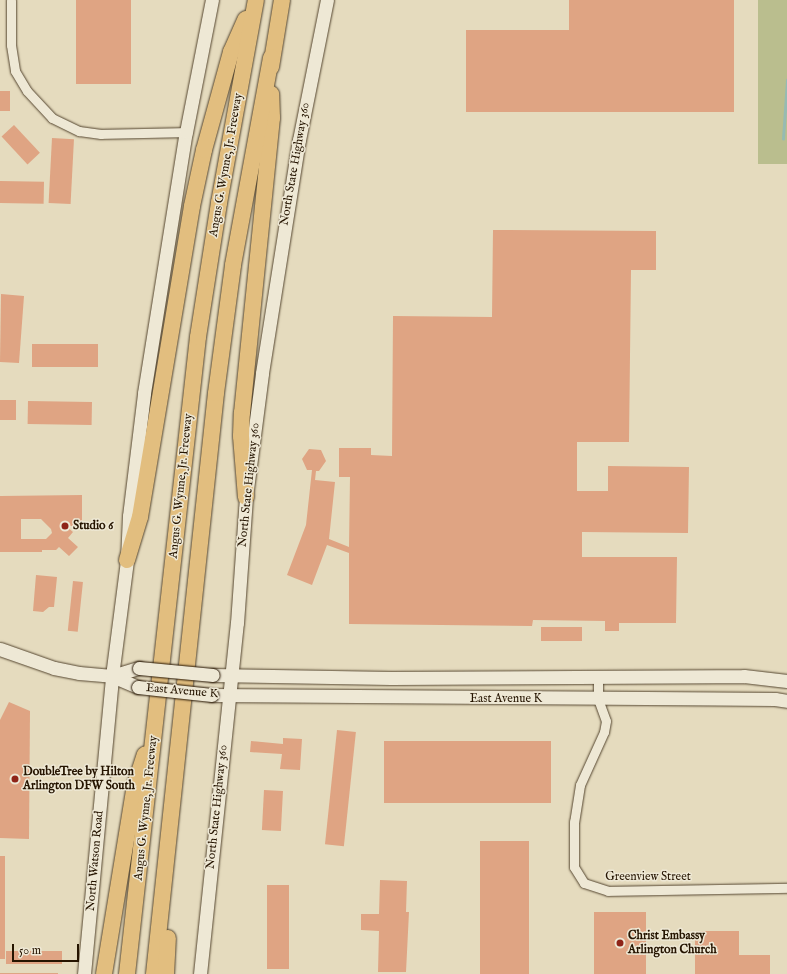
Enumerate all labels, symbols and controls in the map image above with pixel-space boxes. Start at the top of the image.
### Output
street label: Angus G. Wynne, Jr. Freeway [206,92,246,238]
street label: North State Highway 360 [277,101,313,227]
street label: Angus G. Wynne, Jr. Freeway [166,413,196,559]
street label: North State Highway 360 [235,422,263,548]
place label: Studio 6 [73,519,113,533]
marker: Studio 6 [60,521,70,531]
street label: East Avenue K [145,681,219,701]
street label: East Avenue K [470,692,542,706]
street label: Angus G. Wynne, Jr. Freeway [131,735,161,881]
street label: North State Highway 360 [203,744,231,870]
place label: DoubleTree by Hilton Arlington DFW South [23,765,135,793]
marker: DoubleTree by Hilton Arlington DFW South [10,774,20,784]
street label: North Watson Road [83,810,107,912]
street label: Greenview Street [605,870,691,884]
place label: Christ Embassy Arlington Church [628,929,717,957]
scale bar [14,936,81,962]
marker: Christ Embassy Arlington Church [615,938,625,948]
text: 50 m [19,943,41,958]

